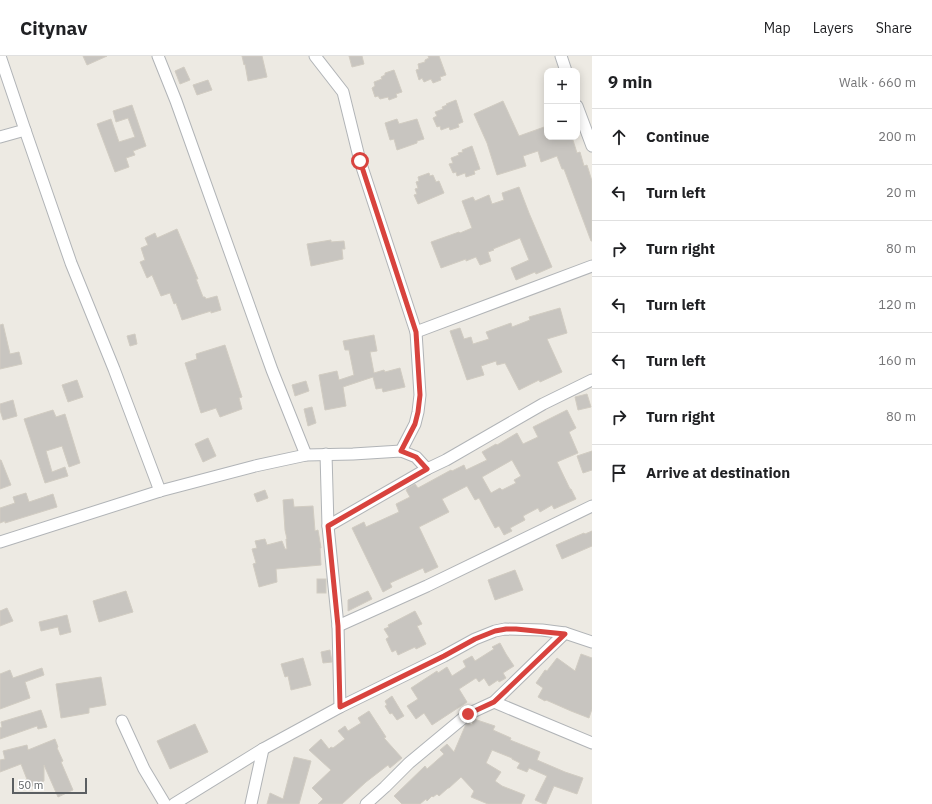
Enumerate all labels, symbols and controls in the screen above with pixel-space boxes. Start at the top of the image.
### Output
text: Citynav [20,16,87,40]
text: Map [764,19,791,37]
text: Layers [813,19,854,37]
text: Share [876,19,912,37]
map controls [544,68,580,140]
button: + [544,68,580,104]
text: 9 min [608,71,652,93]
text: Walk · 660 m [839,74,916,91]
button: − [544,104,580,140]
icon: ahead [608,126,630,148]
text: Continue [646,127,710,146]
text: 200 m [878,128,916,145]
route start [351,152,369,170]
icon: left [608,182,630,204]
text: Turn left [646,183,706,202]
text: 20 m [886,184,916,201]
icon: right [608,238,630,260]
text: Turn right [646,239,715,258]
text: 80 m [886,240,916,257]
icon: left [608,294,630,316]
text: Turn left [646,295,706,314]
text: 120 m [878,296,916,313]
icon: left [608,350,630,372]
text: Turn left [646,351,706,370]
text: 160 m [878,352,916,369]
icon: right [608,406,630,428]
text: Turn right [646,407,715,426]
text: 80 m [886,408,916,425]
icon: arrive [608,462,630,484]
text: Arrive at destination [646,463,790,482]
route end [459,705,477,723]
scale bar [12,776,87,795]
text: 50 m [18,778,43,792]

